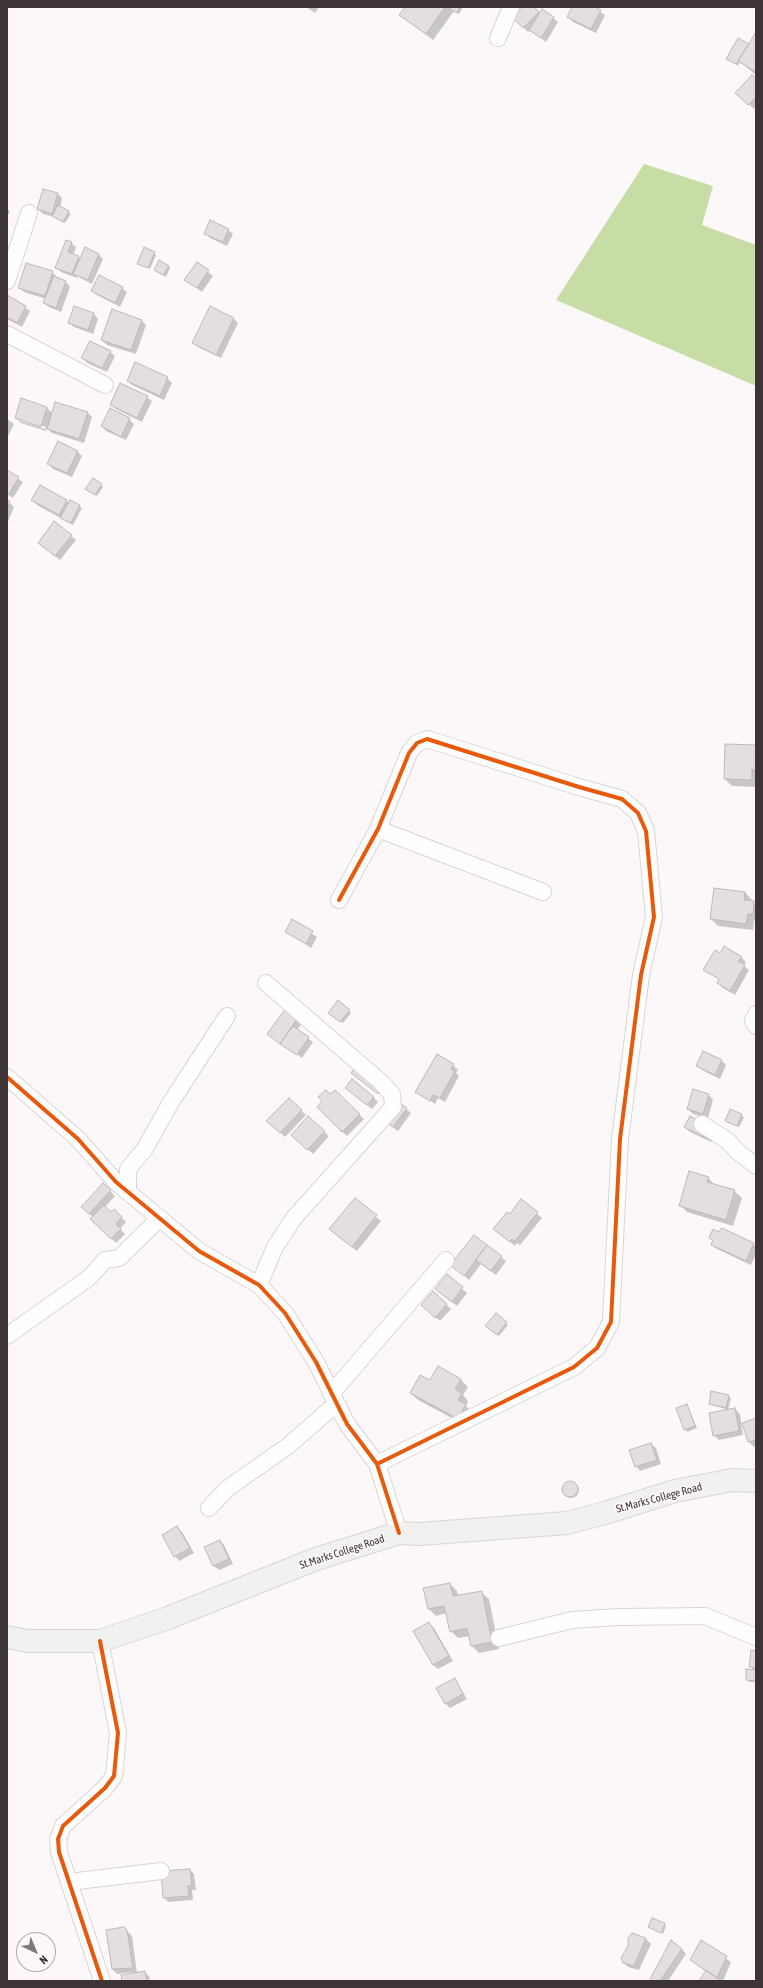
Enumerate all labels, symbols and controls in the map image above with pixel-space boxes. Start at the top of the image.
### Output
street label: St.Marks College Road [615,1480,703,1516]
street label: St.Marks College Road [298,1532,386,1572]
north arrow [16,1932,56,1972]
text: N [37,1953,50,1966]

